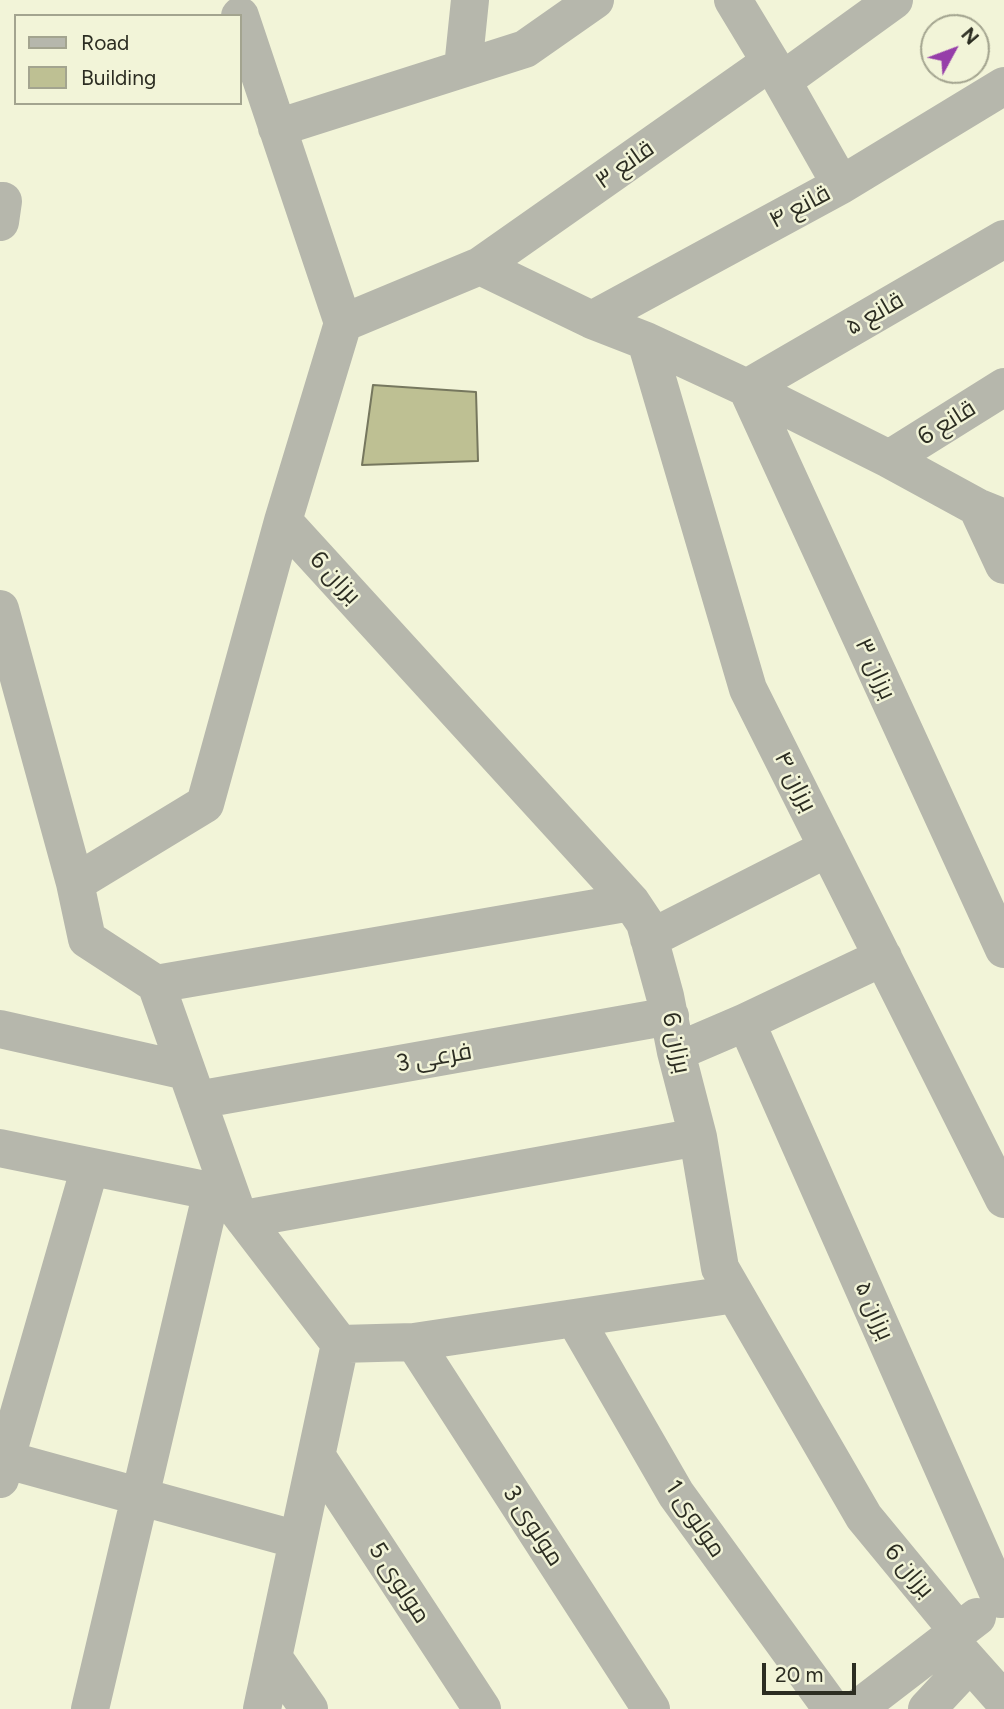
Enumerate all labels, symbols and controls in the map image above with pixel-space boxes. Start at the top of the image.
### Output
legend [14,14,242,105]
north arrow [920,14,990,84]
text: N [956,23,983,49]
text: Road [81,30,129,55]
text: Building [81,65,156,90]
street label: قانع ۳ [590,134,660,196]
street label: قانع ۴ [765,179,835,235]
street label: قانع ۵ [841,286,909,342]
street label: قانع 6 [913,394,981,452]
street label: برزان 6 [303,546,367,610]
street label: برزان ۳ [848,634,902,704]
street label: برزان ۴ [768,747,822,817]
street label: برزان 6 [655,1010,697,1076]
street label: فرعی 3 [394,1037,474,1079]
street label: برزان ۵ [848,1277,900,1345]
street label: مولوی 1 [659,1475,731,1563]
street label: مولوی 3 [496,1480,570,1572]
street label: مولوی 5 [362,1537,436,1629]
street label: برزان 6 [878,1538,940,1604]
scale bar [766,1650,860,1694]
text: 20 m [775,1662,823,1687]

